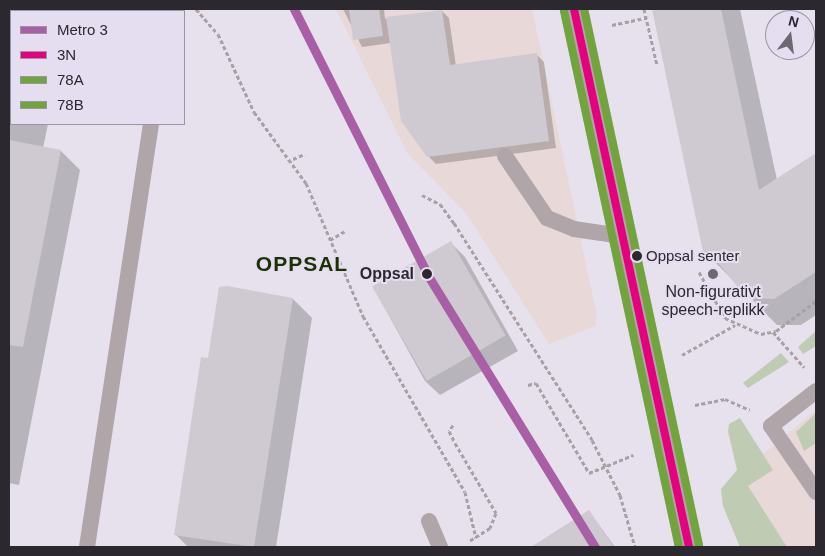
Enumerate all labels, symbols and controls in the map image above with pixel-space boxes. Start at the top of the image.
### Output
legend [10,10,185,125]
north arrow [765,10,815,60]
text: N [787,12,801,31]
text: Metro 3 [57,21,108,38]
text: 3N [57,46,76,63]
text: 78A [57,71,84,88]
text: 78B [57,96,84,113]
place label: Oppsal senter [646,247,739,265]
district label: OPPSAL [255,251,349,277]
marker: Oppsal senter [632,251,642,261]
place label: Oppsal [360,264,414,284]
marker: Oppsal [418,265,436,283]
marker: Non-figurativt speech-replikk [707,268,719,280]
place label: Non-figurativt speech-replikk [661,282,765,320]

